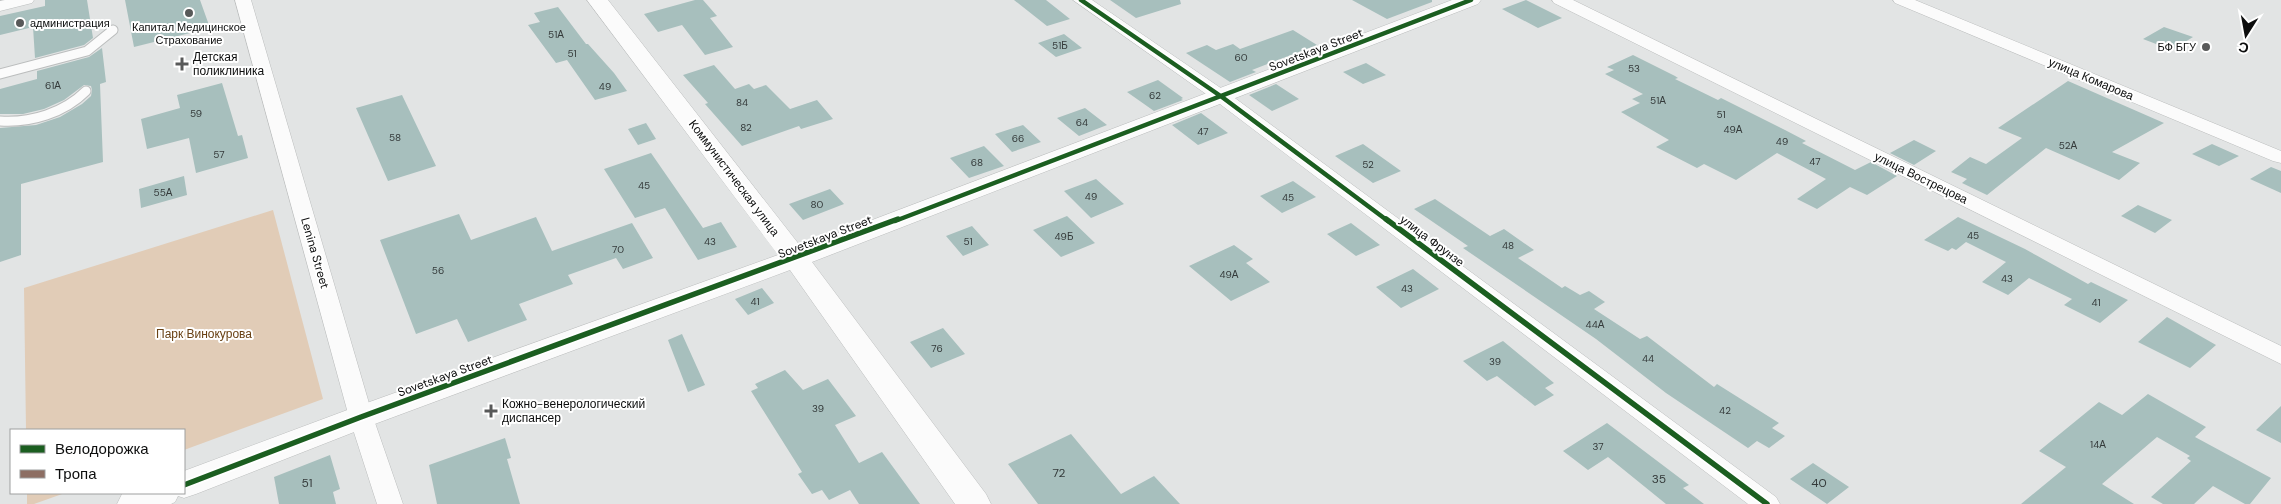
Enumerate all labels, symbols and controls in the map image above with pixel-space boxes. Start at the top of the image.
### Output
marker: Капитал Медицинское Страхование [183,7,195,19]
north arrow [2221,10,2271,60]
place label: администрация [30,16,110,30]
marker: администрация [14,17,26,29]
place label: Капитал Медицинское Страхование [132,20,246,47]
street label: Sovetskaya Street [1267,25,1366,75]
house number: 51А [548,28,564,41]
text: С [2237,38,2250,58]
house number: 51Б [1052,39,1068,52]
place label: БФ БГУ [2157,40,2197,54]
marker: БФ БГУ [2200,41,2212,53]
house number: 51 [567,47,577,60]
place label: Детская поликлиника [193,49,265,79]
house number: 60 [1234,51,1248,64]
street label: улица Комарова [2046,54,2136,104]
marker: Детская поликлиника [175,57,189,71]
house number: 53 [1628,62,1640,75]
house number: 61А [45,79,61,92]
house number: 49 [599,80,611,93]
house number: 62 [1149,89,1161,102]
house number: 51А [1650,94,1666,107]
house number: 84 [736,96,748,109]
house number: 59 [190,107,202,120]
house number: 51 [1716,108,1726,121]
house number: 64 [1076,116,1088,129]
street label: Коммунистическая улица [685,117,783,240]
house number: 82 [740,121,752,134]
house number: 49А [1723,123,1743,136]
house number: 47 [1197,125,1209,138]
house number: 58 [389,131,401,144]
house number: 66 [1012,132,1024,145]
house number: 49 [1776,135,1788,148]
house number: 52А [2059,139,2078,152]
house number: 57 [213,148,225,161]
street label: улица Вострецова [1872,148,1971,208]
house number: 47 [1809,155,1821,168]
house number: 68 [971,156,983,169]
house number: 52 [1362,158,1374,171]
house number: 45 [638,179,650,192]
house number: 55А [154,186,173,199]
house number: 49 [1085,190,1097,203]
house number: 45 [1282,191,1294,204]
house number: 80 [811,198,824,211]
street label: Sovetskaya Street [776,212,875,262]
street label: улица Фрунзе [1397,212,1468,271]
street label: Lenina Street [297,216,333,291]
house number: 45 [1967,229,1979,242]
house number: 49Б [1055,230,1074,243]
house number: 43 [704,235,716,248]
house number: 51 [963,235,973,248]
house number: 48 [1502,239,1514,252]
house number: 70 [612,243,624,256]
house number: 56 [432,264,444,277]
house number: 49А [1219,268,1239,281]
house number: 43 [2001,272,2013,285]
house number: 43 [1401,282,1413,295]
house number: 41 [750,295,760,308]
house number: 41 [2091,296,2101,309]
house number: 44А [1586,318,1605,331]
park label: Парк Винокурова [156,326,252,342]
house number: 76 [931,342,943,355]
street label: Sovetskaya Street [395,351,495,401]
house number: 44 [1642,352,1654,365]
house number: 39 [1489,355,1501,368]
place label: Кожно-венерологический диспансер [502,396,645,426]
house number: 39 [812,402,824,415]
marker: Кожно-венерологический диспансер [484,404,498,418]
house number: 42 [1719,404,1731,417]
legend [10,429,185,494]
house number: 14А [2090,438,2106,451]
text: Велодорожка [55,439,149,459]
house number: 37 [1592,440,1604,453]
text: Тропа [55,464,97,484]
house number: 72 [1052,465,1066,481]
house number: 35 [1652,471,1666,487]
house number: 51 [301,475,313,491]
house number: 40 [1811,475,1827,491]

